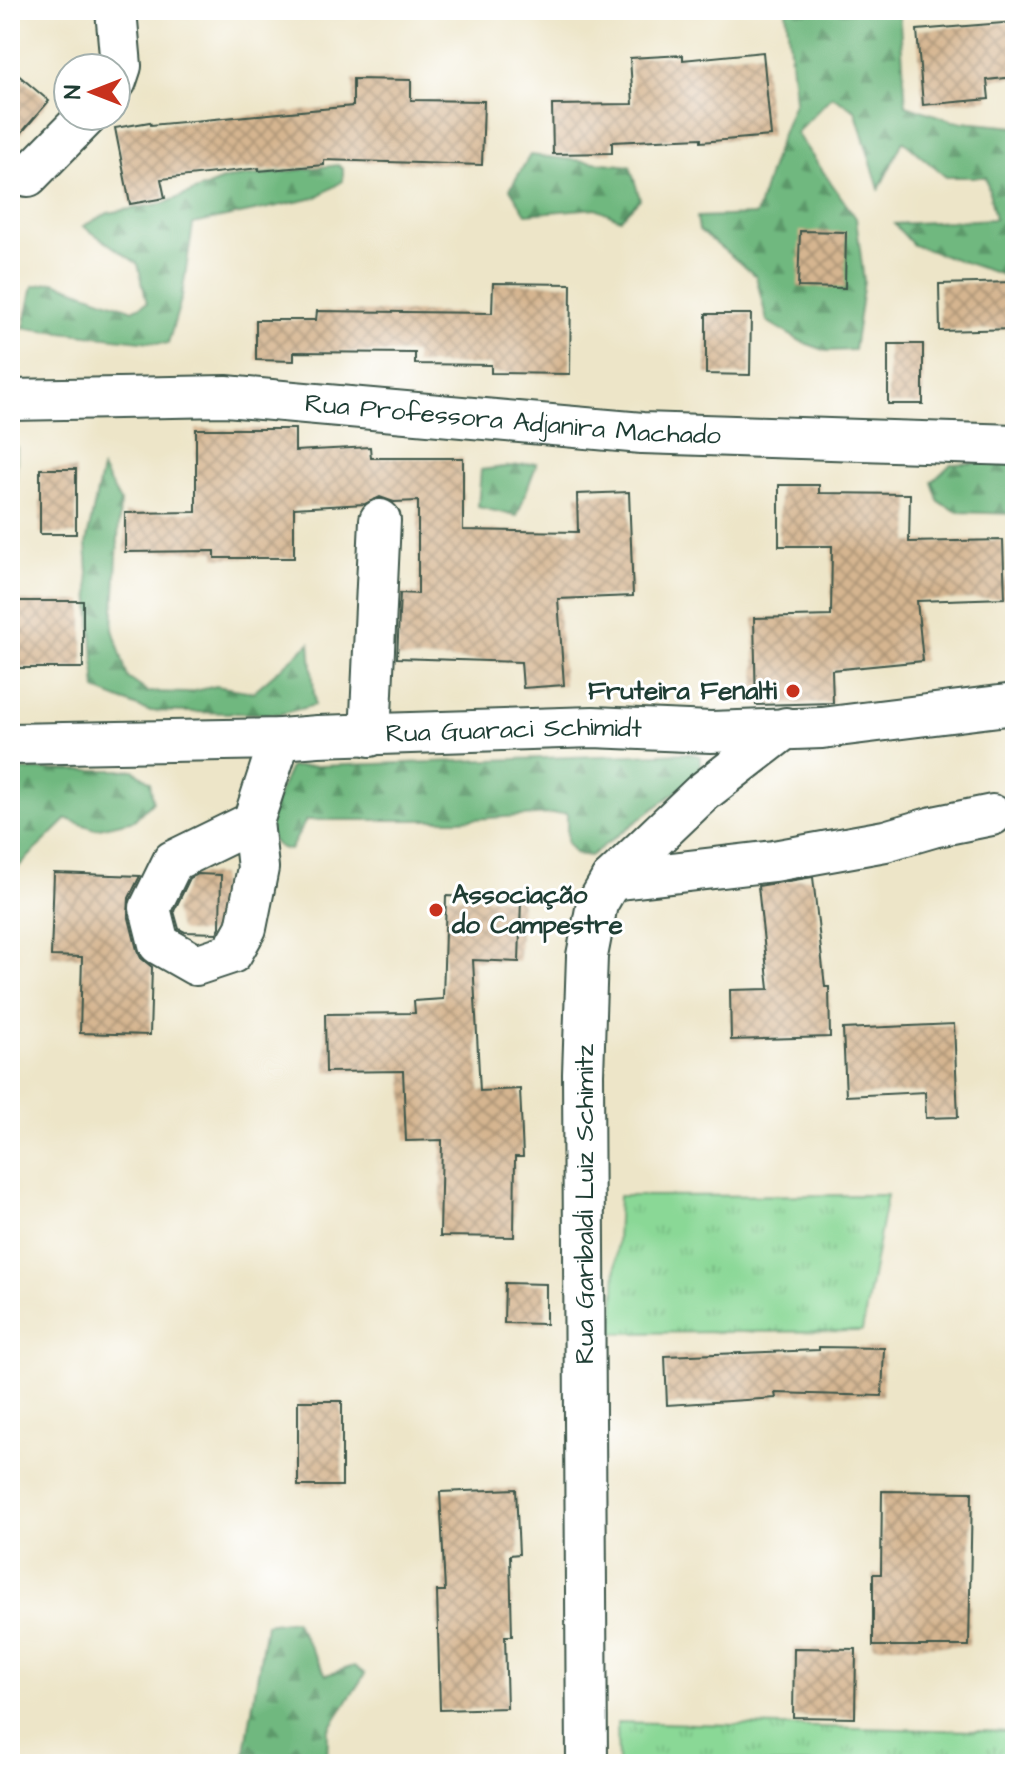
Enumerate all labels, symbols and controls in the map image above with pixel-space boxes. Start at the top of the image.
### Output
north arrow [52,52,132,132]
text: N [58,85,89,99]
street label: Rua Professora Adjanira Machado [303,385,722,454]
place label: Fruteira Fenalti [588,673,777,709]
marker: Fruteira Fenalti [784,682,802,700]
street label: Rua Guaraci Schimidt [385,709,643,752]
place label: Associação do Campestre [451,877,623,943]
marker: Associação do Campestre [427,901,445,919]
street label: Rua Garibaldi Luiz Schimitz [567,1044,603,1364]

